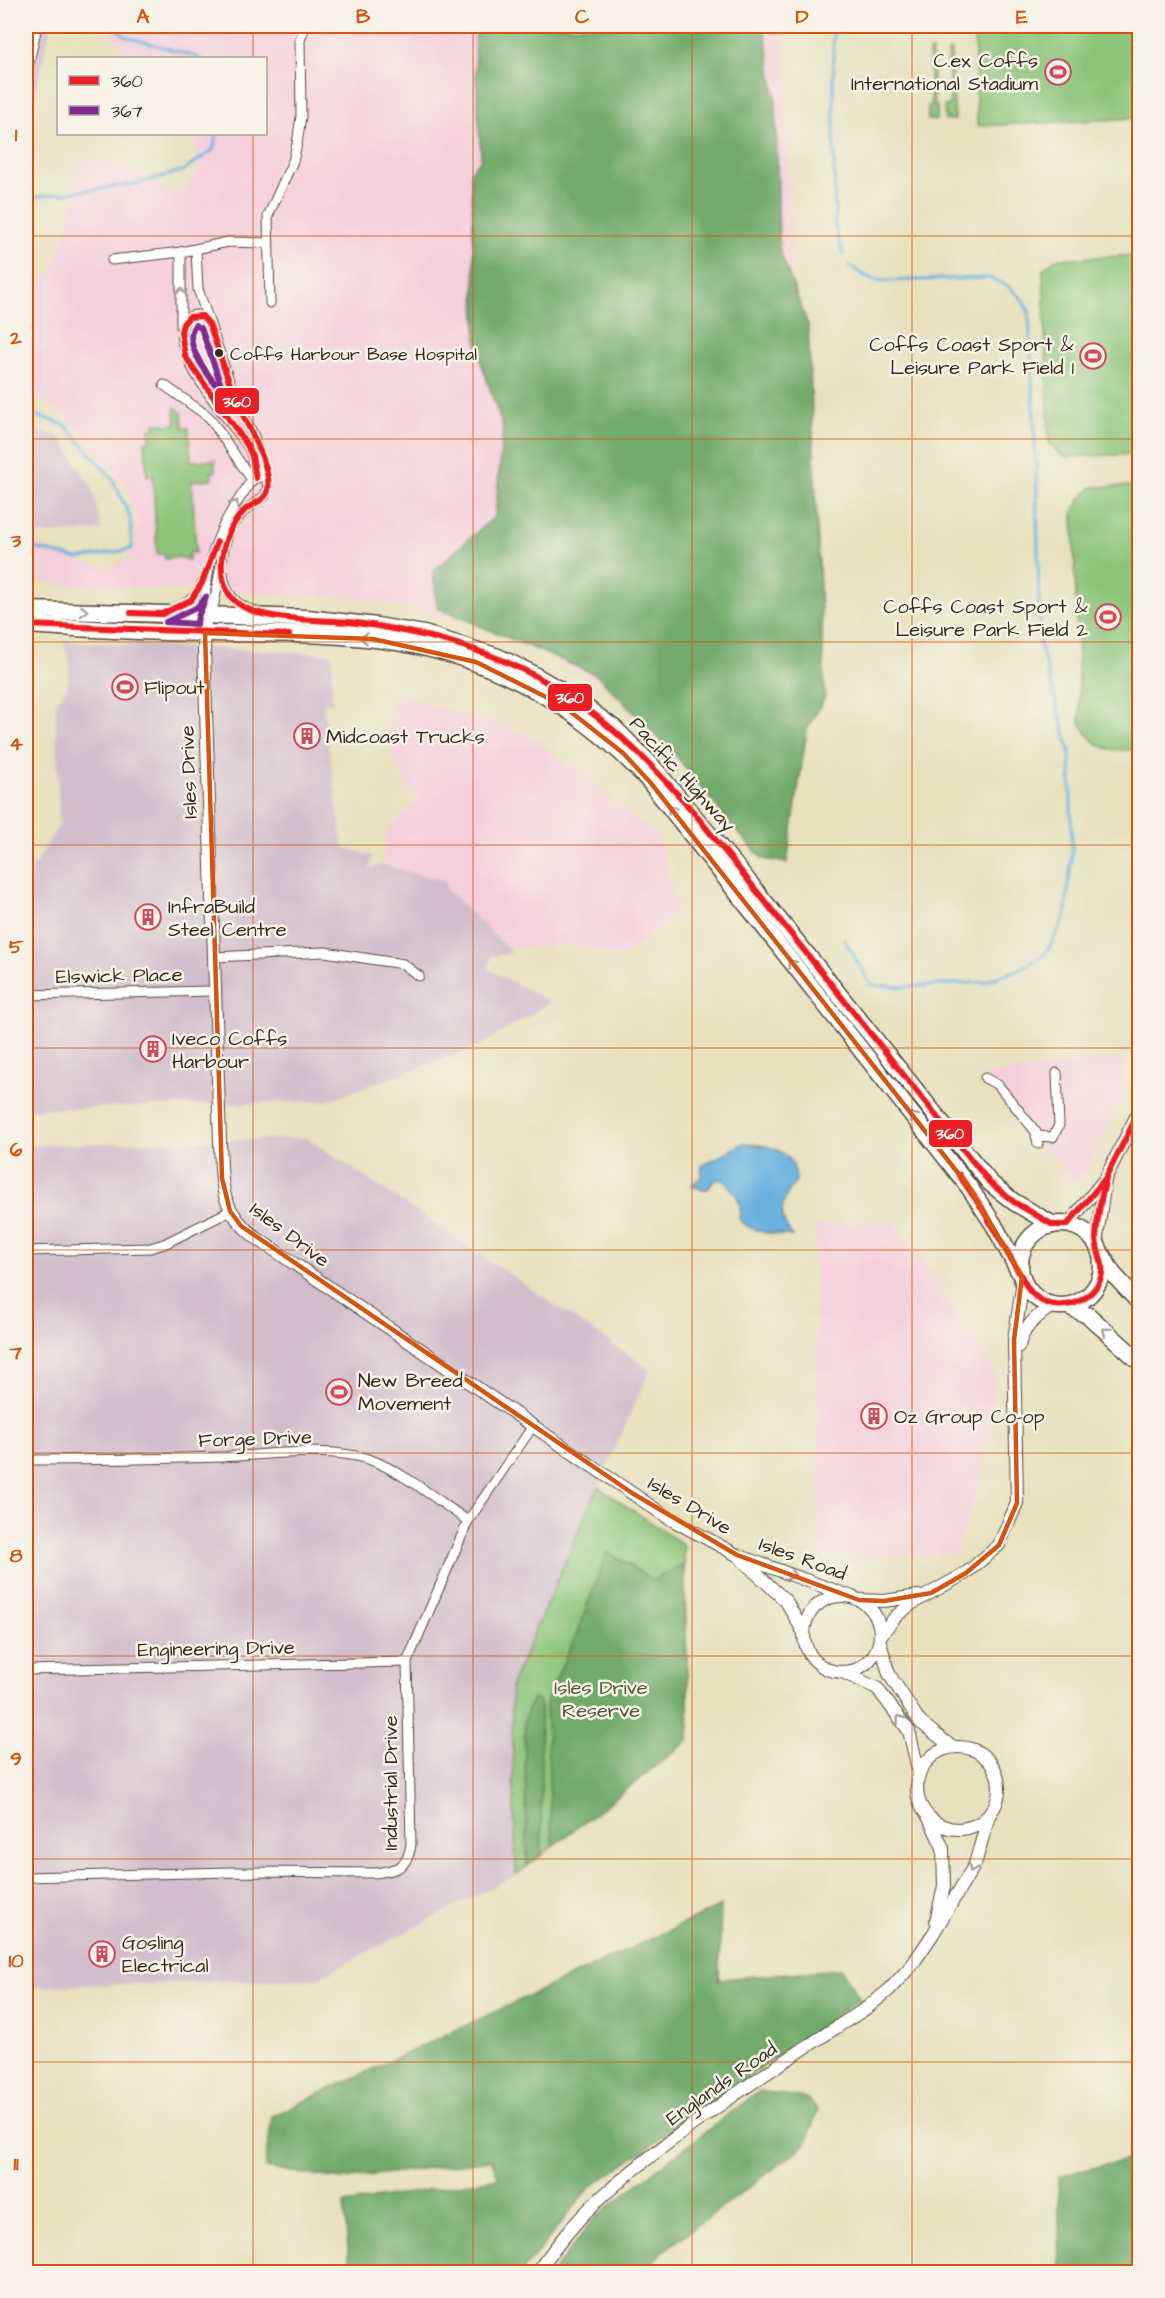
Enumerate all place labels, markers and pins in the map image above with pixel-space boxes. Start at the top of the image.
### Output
place label: C.ex Coffs International Stadium [851,47,1038,98]
sports icon: C.ex Coffs International Stadium [1043,57,1073,87]
place label: Coffs Coast Sport & Leisure Park Field 1 [869,331,1075,382]
sports icon: Coffs Coast Sport & Leisure Park Field 1 [1078,341,1108,371]
place label: Coffs Harbour Base Hospital [230,342,477,367]
marker: Coffs Harbour Base Hospital [213,347,225,359]
place label: Coffs Coast Sport & Leisure Park Field 2 [883,593,1089,644]
sports icon: Coffs Coast Sport & Leisure Park Field 2 [1093,602,1123,632]
sports icon: Flipout [110,672,140,702]
place label: Flipout [144,674,205,702]
building icon: Midcoast Trucks [292,721,322,751]
place label: Midcoast Trucks [326,723,485,751]
place label: InfraBuild Steel Centre [168,893,287,944]
building icon: InfraBuild Steel Centre [133,902,163,932]
place label: Iveco Coffs Harbour [172,1025,287,1076]
building icon: Iveco Coffs Harbour [138,1034,168,1064]
place label: New Breed Movement [358,1367,463,1418]
sports icon: New Breed Movement [324,1377,354,1407]
building icon: Oz Group Co-op [859,1401,889,1431]
place label: Oz Group Co-op [894,1403,1045,1431]
place label: Gosling Electrical [122,1929,209,1980]
building icon: Gosling Electrical [87,1939,117,1969]

